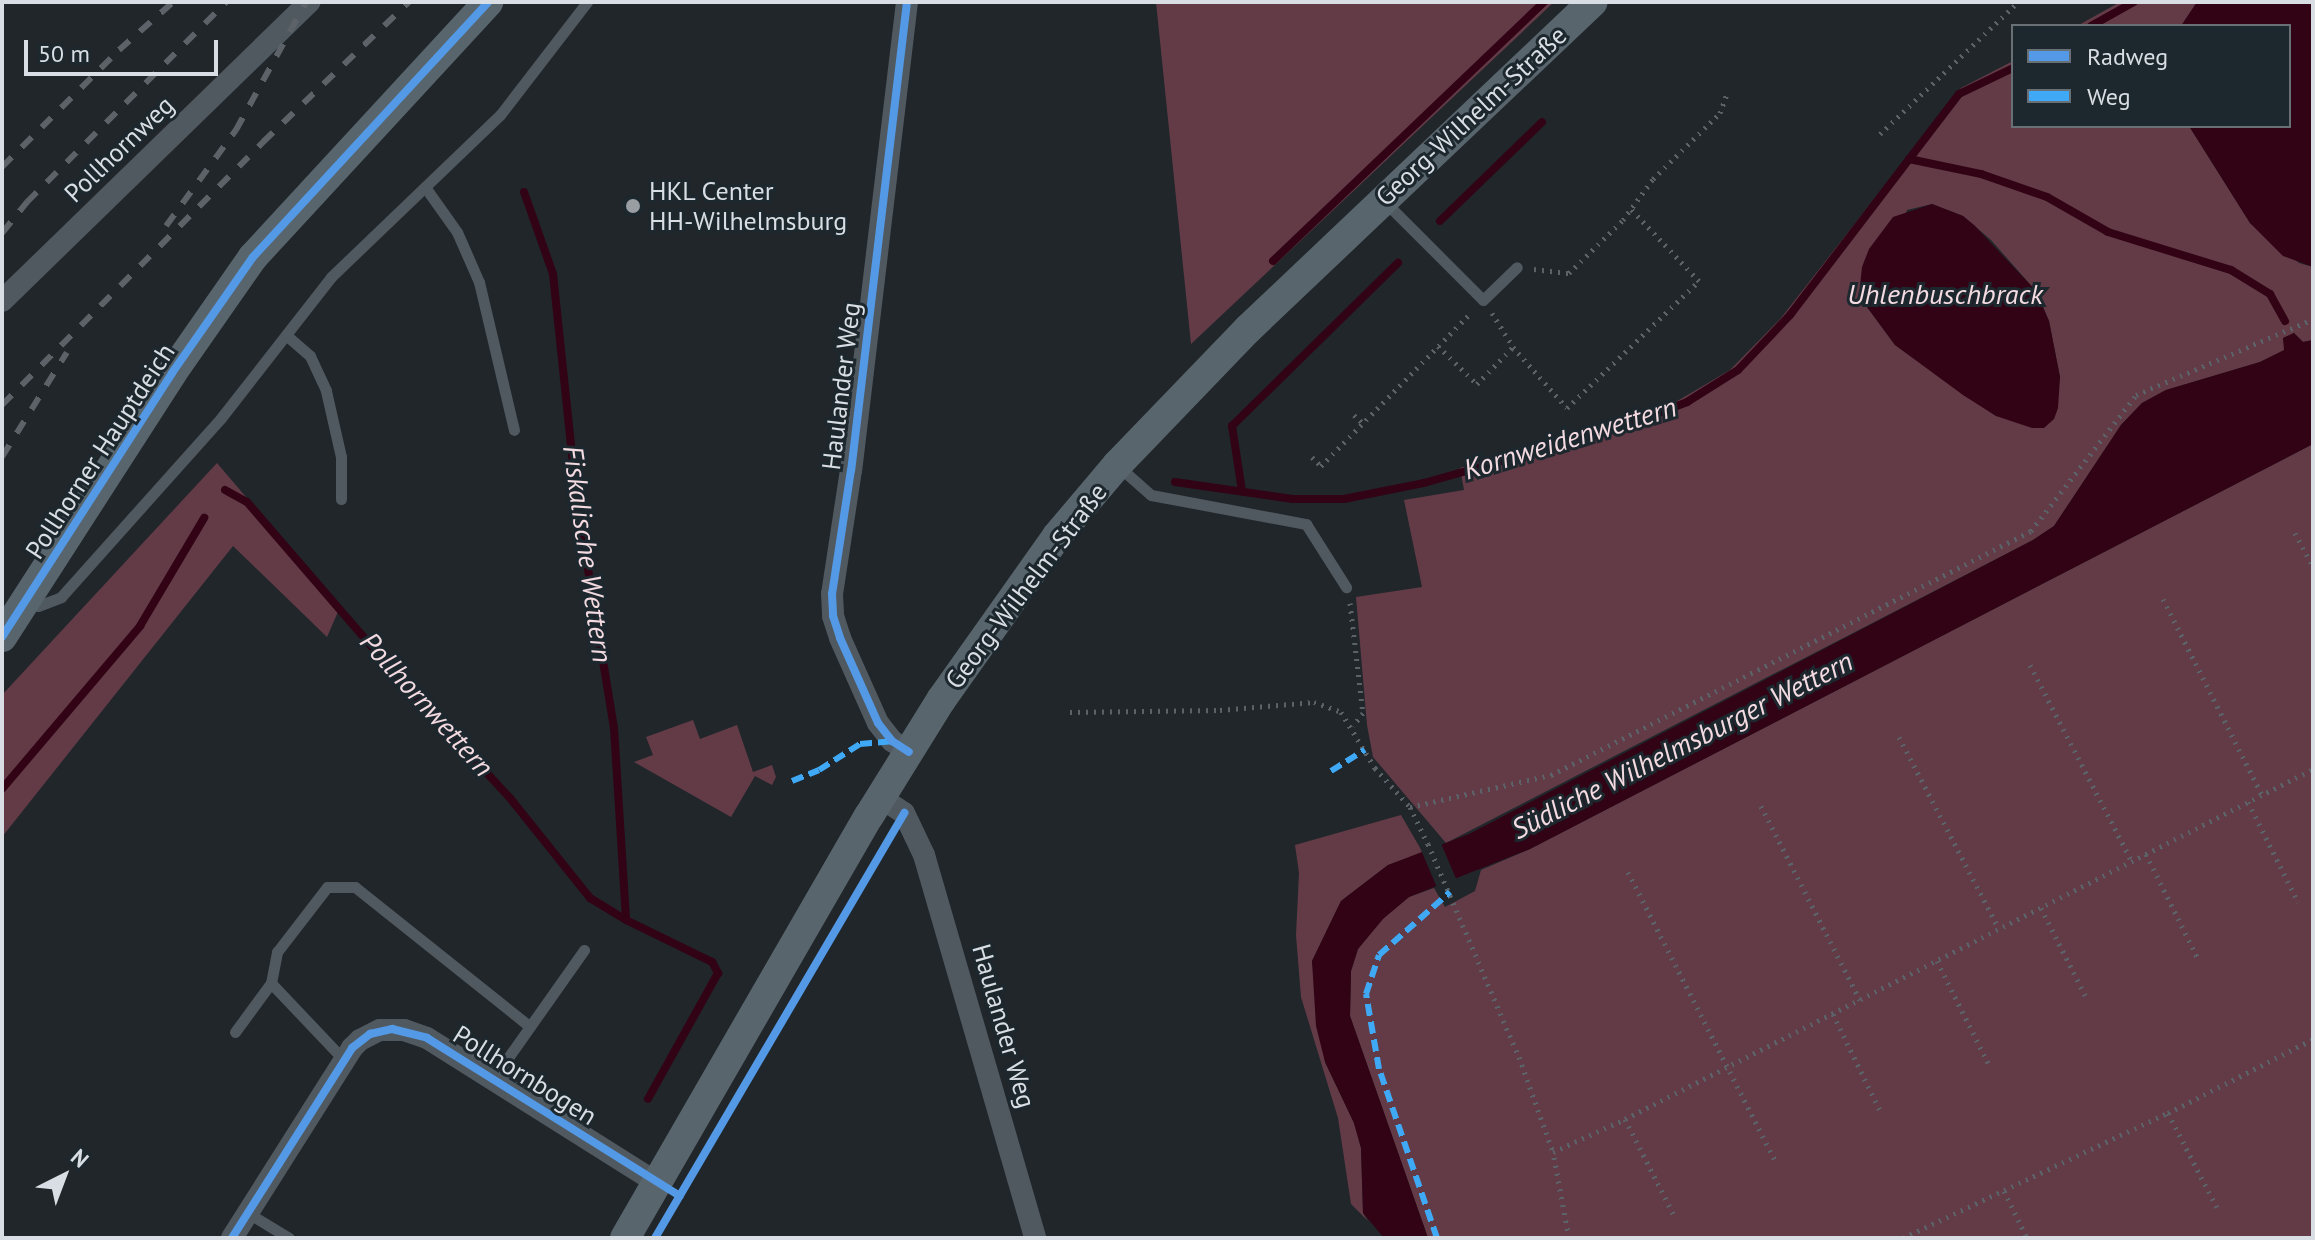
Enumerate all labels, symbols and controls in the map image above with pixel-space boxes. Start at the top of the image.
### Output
street label: Georg-Wilhelm-Straße [1369,20,1573,212]
scale bar [28,24,222,74]
legend [2011,24,2291,128]
text: 50 m [38,38,90,69]
text: Radweg [2087,41,2168,72]
text: Weg [2087,81,2131,112]
street label: Pollhornweg [58,89,180,209]
place label: HKL Center HH-Wilhelmsburg [649,175,847,236]
marker: HKL Center HH-Wilhelmsburg [624,197,642,215]
water label: Uhlenbuschbrack [1847,277,2043,311]
street label: Haulander Weg [815,300,867,472]
street label: Pollhorner Hauptdeich [19,338,181,564]
water label: Kornweidenwettern [1460,390,1680,486]
water label: Fiskalische Wettern [556,443,620,665]
street label: Georg-Wilhelm-Straße [938,477,1114,695]
water label: Pollhornwettern [353,625,501,783]
water label: Südliche Wilhelmsburger Wettern [1505,644,1859,846]
street label: Haulander Weg [966,940,1042,1112]
street label: Pollhornbogen [447,1019,603,1131]
north arrow [24,1136,104,1216]
text: N [65,1143,95,1173]

